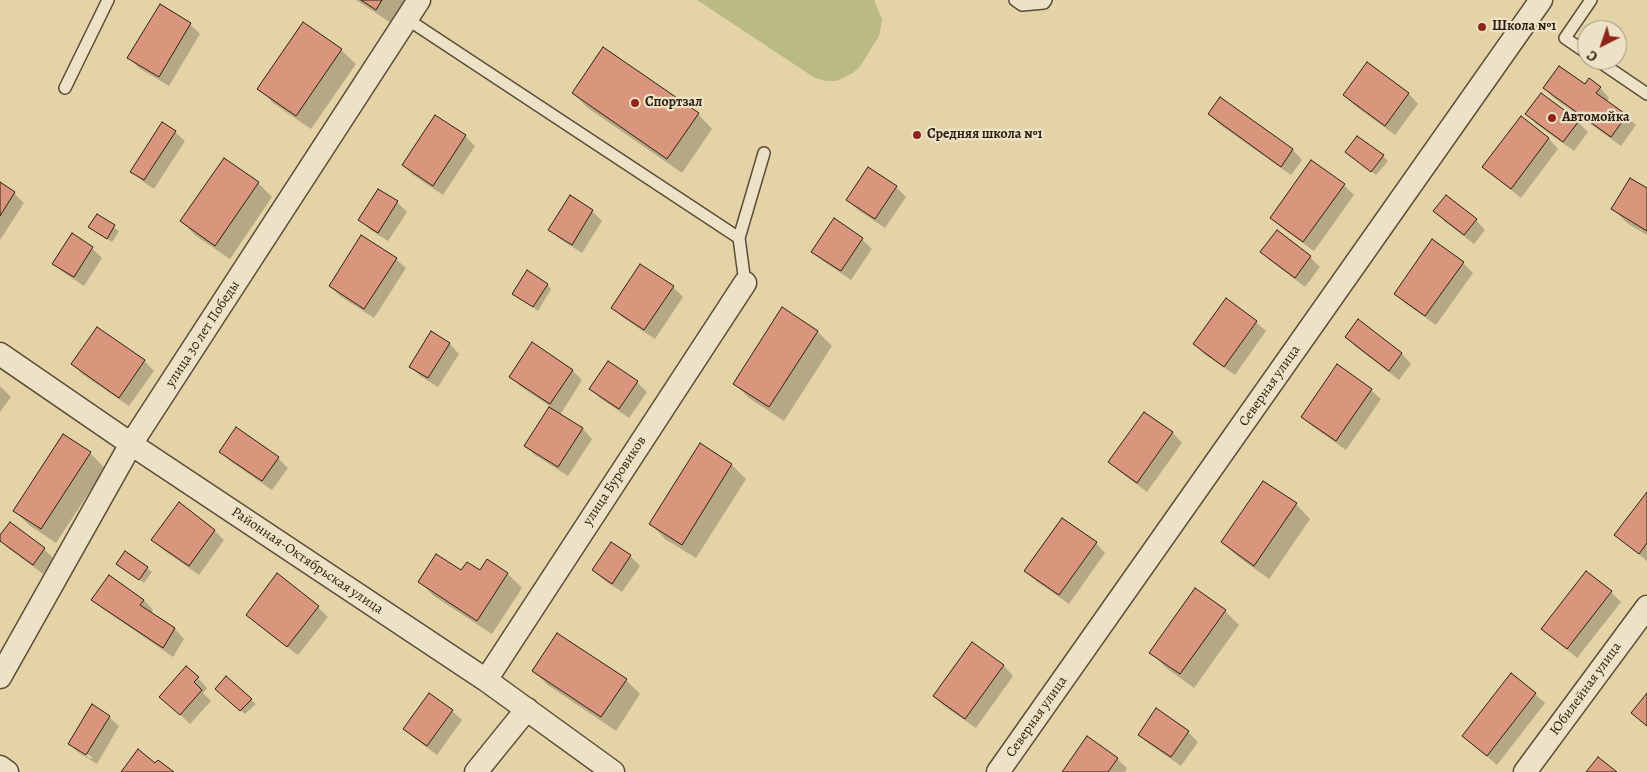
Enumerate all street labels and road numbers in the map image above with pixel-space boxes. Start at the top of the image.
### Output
street label: улица 30 лет Победы [162,278,244,390]
street label: Северная улица [1236,342,1304,430]
street label: улица Буровиков [580,433,650,529]
street label: Районная-Октябрьская улица [228,504,386,618]
street label: Юбилейная улица [1547,639,1625,739]
street label: Северная улица [1003,673,1071,761]

